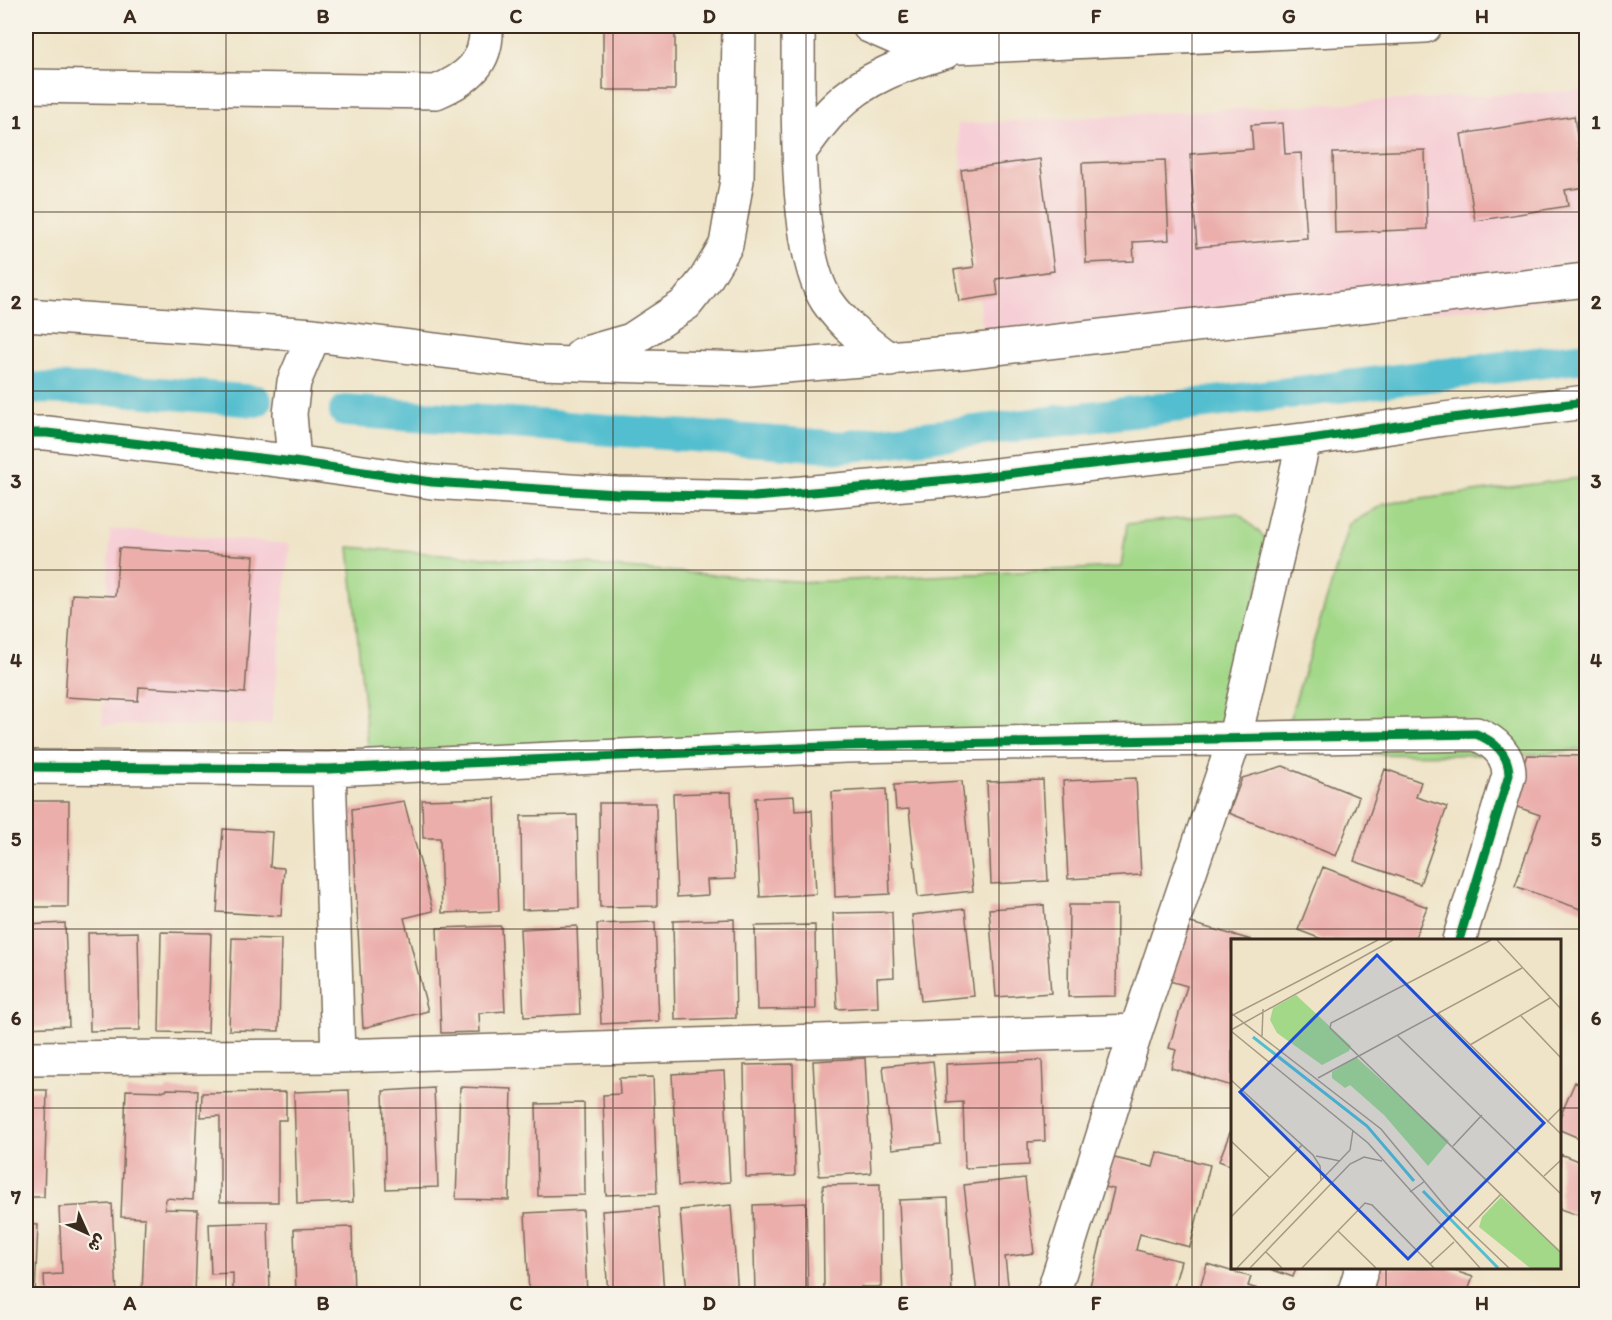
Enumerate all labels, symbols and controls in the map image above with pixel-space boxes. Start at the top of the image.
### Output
text: A [123,4,137,28]
text: B [317,4,330,28]
text: C [510,4,523,28]
text: D [702,4,716,28]
text: E [897,4,909,28]
text: F [1091,4,1102,28]
text: G [1282,4,1296,28]
text: H [1475,4,1489,28]
text: 1 [11,110,21,134]
text: 1 [1591,110,1601,134]
text: 2 [11,290,22,314]
text: 2 [1591,290,1602,314]
text: 3 [11,469,22,493]
text: 3 [1591,469,1602,493]
text: 4 [10,648,22,672]
text: 4 [1590,648,1602,672]
text: 5 [11,827,22,851]
text: 5 [1591,827,1602,851]
inset map [1231,939,1561,1269]
text: 6 [11,1006,22,1030]
text: 6 [1591,1006,1602,1030]
text: 7 [10,1185,21,1209]
text: 7 [1590,1185,1601,1209]
north arrow [57,1203,117,1263]
text: ش [84,1230,110,1256]
text: A [123,1291,137,1315]
text: B [317,1291,330,1315]
text: C [510,1291,523,1315]
text: D [702,1291,716,1315]
text: E [897,1291,909,1315]
text: F [1091,1291,1102,1315]
text: G [1282,1291,1296,1315]
text: H [1475,1291,1489,1315]

